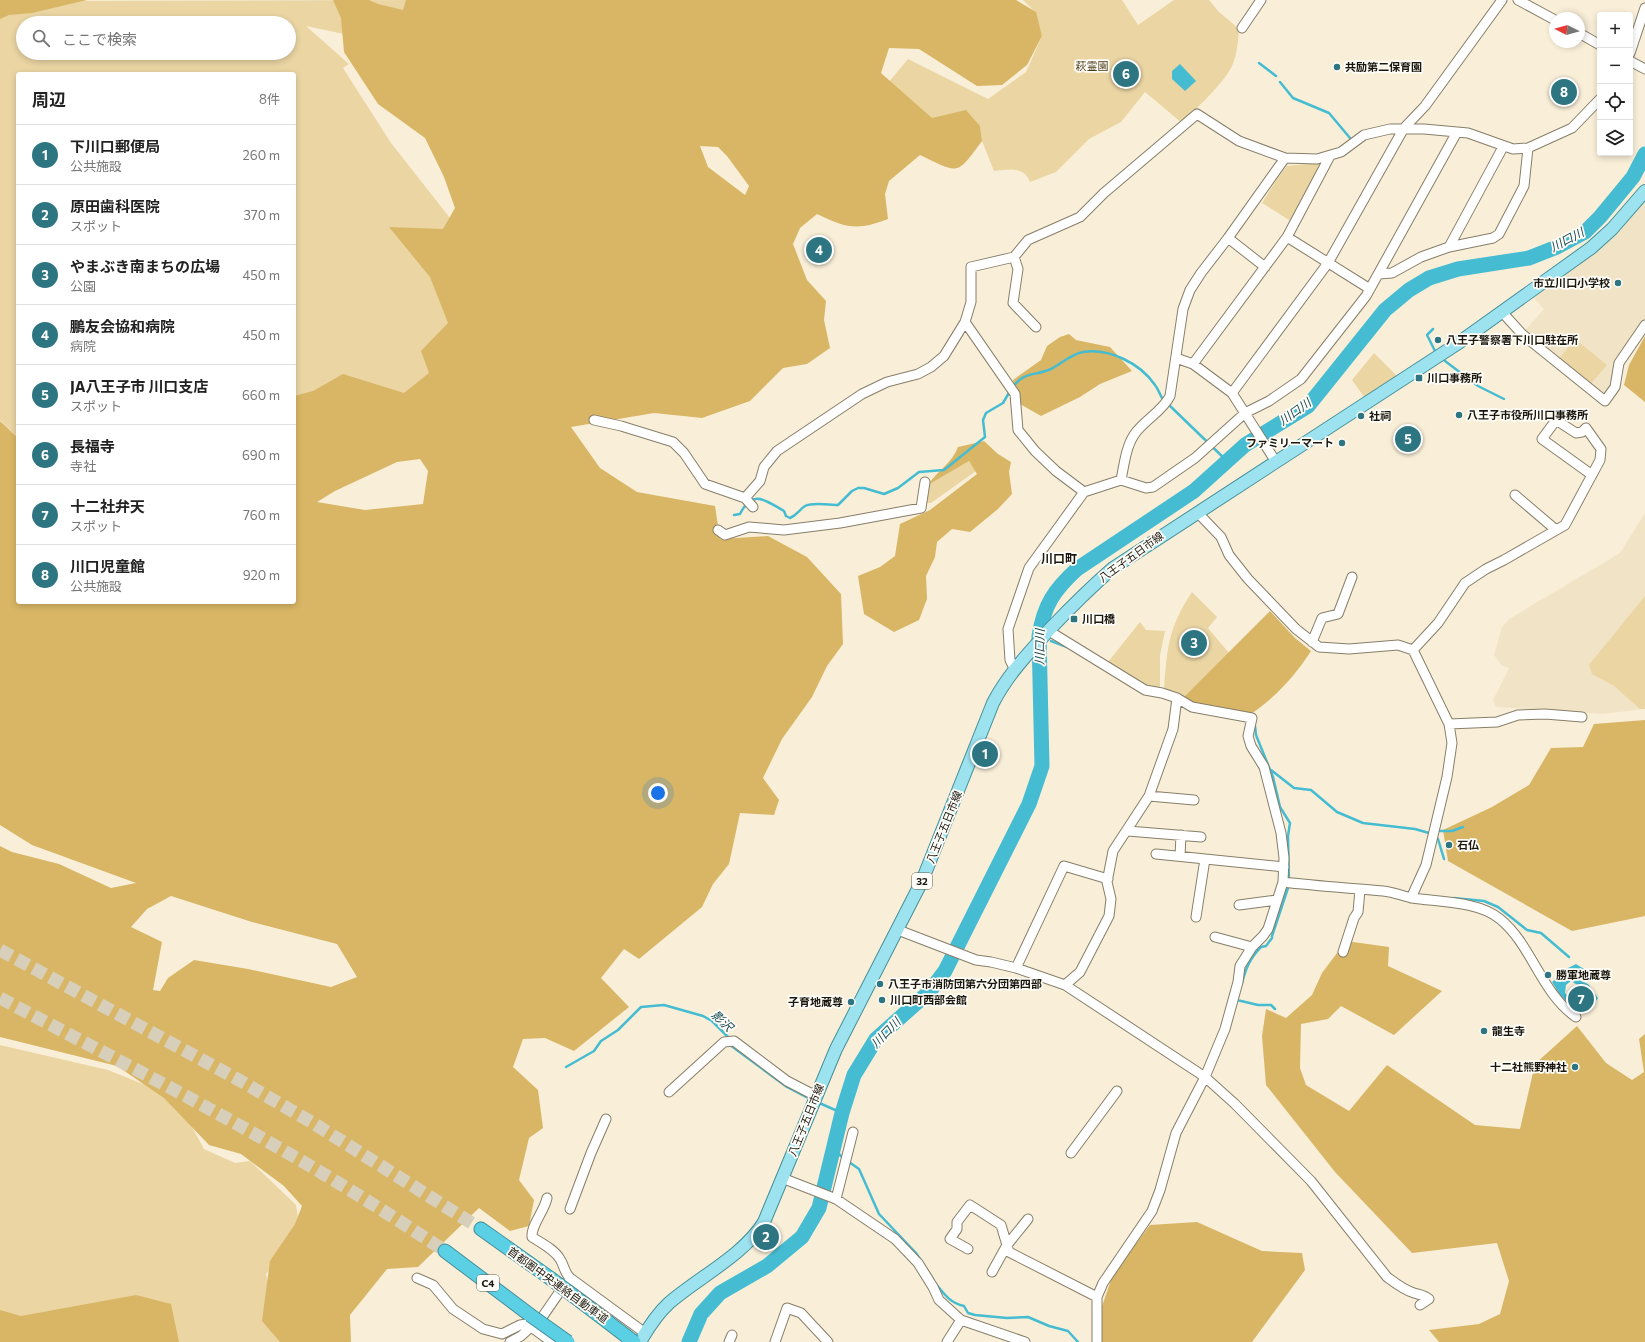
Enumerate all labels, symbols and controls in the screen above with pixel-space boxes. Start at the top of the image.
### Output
north arrow [1549,12,1585,48]
map controls [1597,12,1633,156]
button: + [1597,12,1633,48]
search box [16,16,296,60]
icon: search [30,27,52,49]
text: ここで検索 [62,30,137,48]
button: − [1597,48,1633,84]
park label: 萩霊園 [1076,59,1109,72]
pin: 6 [1113,59,1139,89]
place label: 共励第二保育園 [1345,60,1422,73]
marker: 共励第二保育園 [1332,62,1342,72]
pin: 8 [1551,77,1577,107]
button: locate [1597,84,1633,120]
text: 周辺 [32,89,66,110]
text: 8件 [259,91,280,107]
button: layers [1597,120,1633,156]
text: 下川口郵便局 [70,137,160,155]
text: 1 [42,147,48,163]
text: 260 m [243,147,280,163]
text: 公共施設 [70,158,122,174]
text: 原田歯科医院 [70,197,160,215]
text: 2 [41,207,49,223]
text: 370 m [243,207,280,223]
text: スポット [70,218,122,234]
water label: 川口川 [1547,224,1587,254]
pin: 4 [806,235,832,265]
text: やまぶき南まちの広場 [70,257,220,275]
text: 3 [41,267,49,283]
text: 450 m [242,267,280,283]
place label: 市立川口小学校 [1533,276,1610,289]
text: 公園 [70,278,96,294]
marker: 市立川口小学校 [1613,278,1623,288]
text: 鵬友会協和病院 [70,317,175,335]
text: 4 [41,327,49,343]
text: 450 m [242,327,280,343]
place label: 八王子警察署下川口駐在所 [1446,333,1578,346]
marker: 八王子警察署下川口駐在所 [1433,335,1443,345]
text: 病院 [70,338,96,354]
place label: 川口事務所 [1427,371,1482,384]
marker: 川口事務所 [1414,373,1424,383]
text: JA八王子市 川口支店 [70,377,208,395]
text: 5 [41,387,49,403]
text: 660 m [242,387,280,403]
water label: 川口川 [1276,394,1315,427]
text: スポット [70,398,122,414]
place label: 八王子市役所川口事務所 [1467,408,1588,421]
place label: 社祠 [1369,409,1391,422]
marker: 八王子市役所川口事務所 [1454,410,1464,420]
marker: 社祠 [1356,411,1366,421]
pin: 5 [1395,424,1421,454]
place label: ファミリーマート [1246,436,1334,449]
text: 長福寺 [70,437,115,455]
marker: ファミリーマート [1337,438,1347,448]
text: 6 [41,447,49,463]
text: 690 m [242,447,280,463]
text: 寺社 [70,458,96,474]
text: 十二社弁天 [70,497,145,515]
text: 7 [41,507,49,523]
text: 760 m [243,507,280,523]
text: スポット [70,518,122,534]
street label: 八王子五日市線 [1096,529,1166,584]
district label: 川口町 [1041,551,1077,565]
text: 川口児童館 [70,557,145,575]
text: 8 [41,567,49,583]
text: 920 m [243,567,280,583]
text: 公共施設 [70,578,122,594]
place label: 川口橋 [1082,612,1115,625]
marker: 川口橋 [1069,614,1079,624]
water label: 川口川 [1032,627,1046,665]
pin: 3 [1181,628,1207,658]
pin: 1 [972,739,998,769]
your location [648,783,668,803]
street label: 八王子五日市線 [923,789,964,865]
place label: 石仏 [1457,838,1479,851]
marker: 石仏 [1444,840,1454,850]
road number: 32 [912,873,932,889]
place label: 勝軍地蔵尊 [1556,968,1611,981]
marker: 勝軍地蔵尊 [1543,970,1553,980]
place label: 八王子市消防団第六分団第四部 [888,977,1042,990]
marker: 八王子市消防団第六分団第四部 [875,979,885,989]
pin: 7 [1568,984,1594,1014]
place label: 川口町西部会館 [890,993,967,1006]
place label: 子育地蔵尊 [788,995,843,1008]
marker: 川口町西部会館 [877,995,887,1005]
marker: 子育地蔵尊 [846,997,856,1007]
water label: 影沢 [709,1007,738,1035]
water label: 川口川 [868,1013,904,1050]
place label: 龍生寺 [1492,1024,1525,1037]
marker: 龍生寺 [1479,1026,1489,1036]
place label: 十二社熊野神社 [1490,1060,1567,1073]
marker: 十二社熊野神社 [1570,1062,1580,1072]
street label: 八王子五日市線 [785,1082,826,1158]
pin: 2 [753,1222,779,1252]
street label: 首都圏中央連絡自動車道 [506,1244,611,1325]
road number: C4 [477,1275,499,1291]

